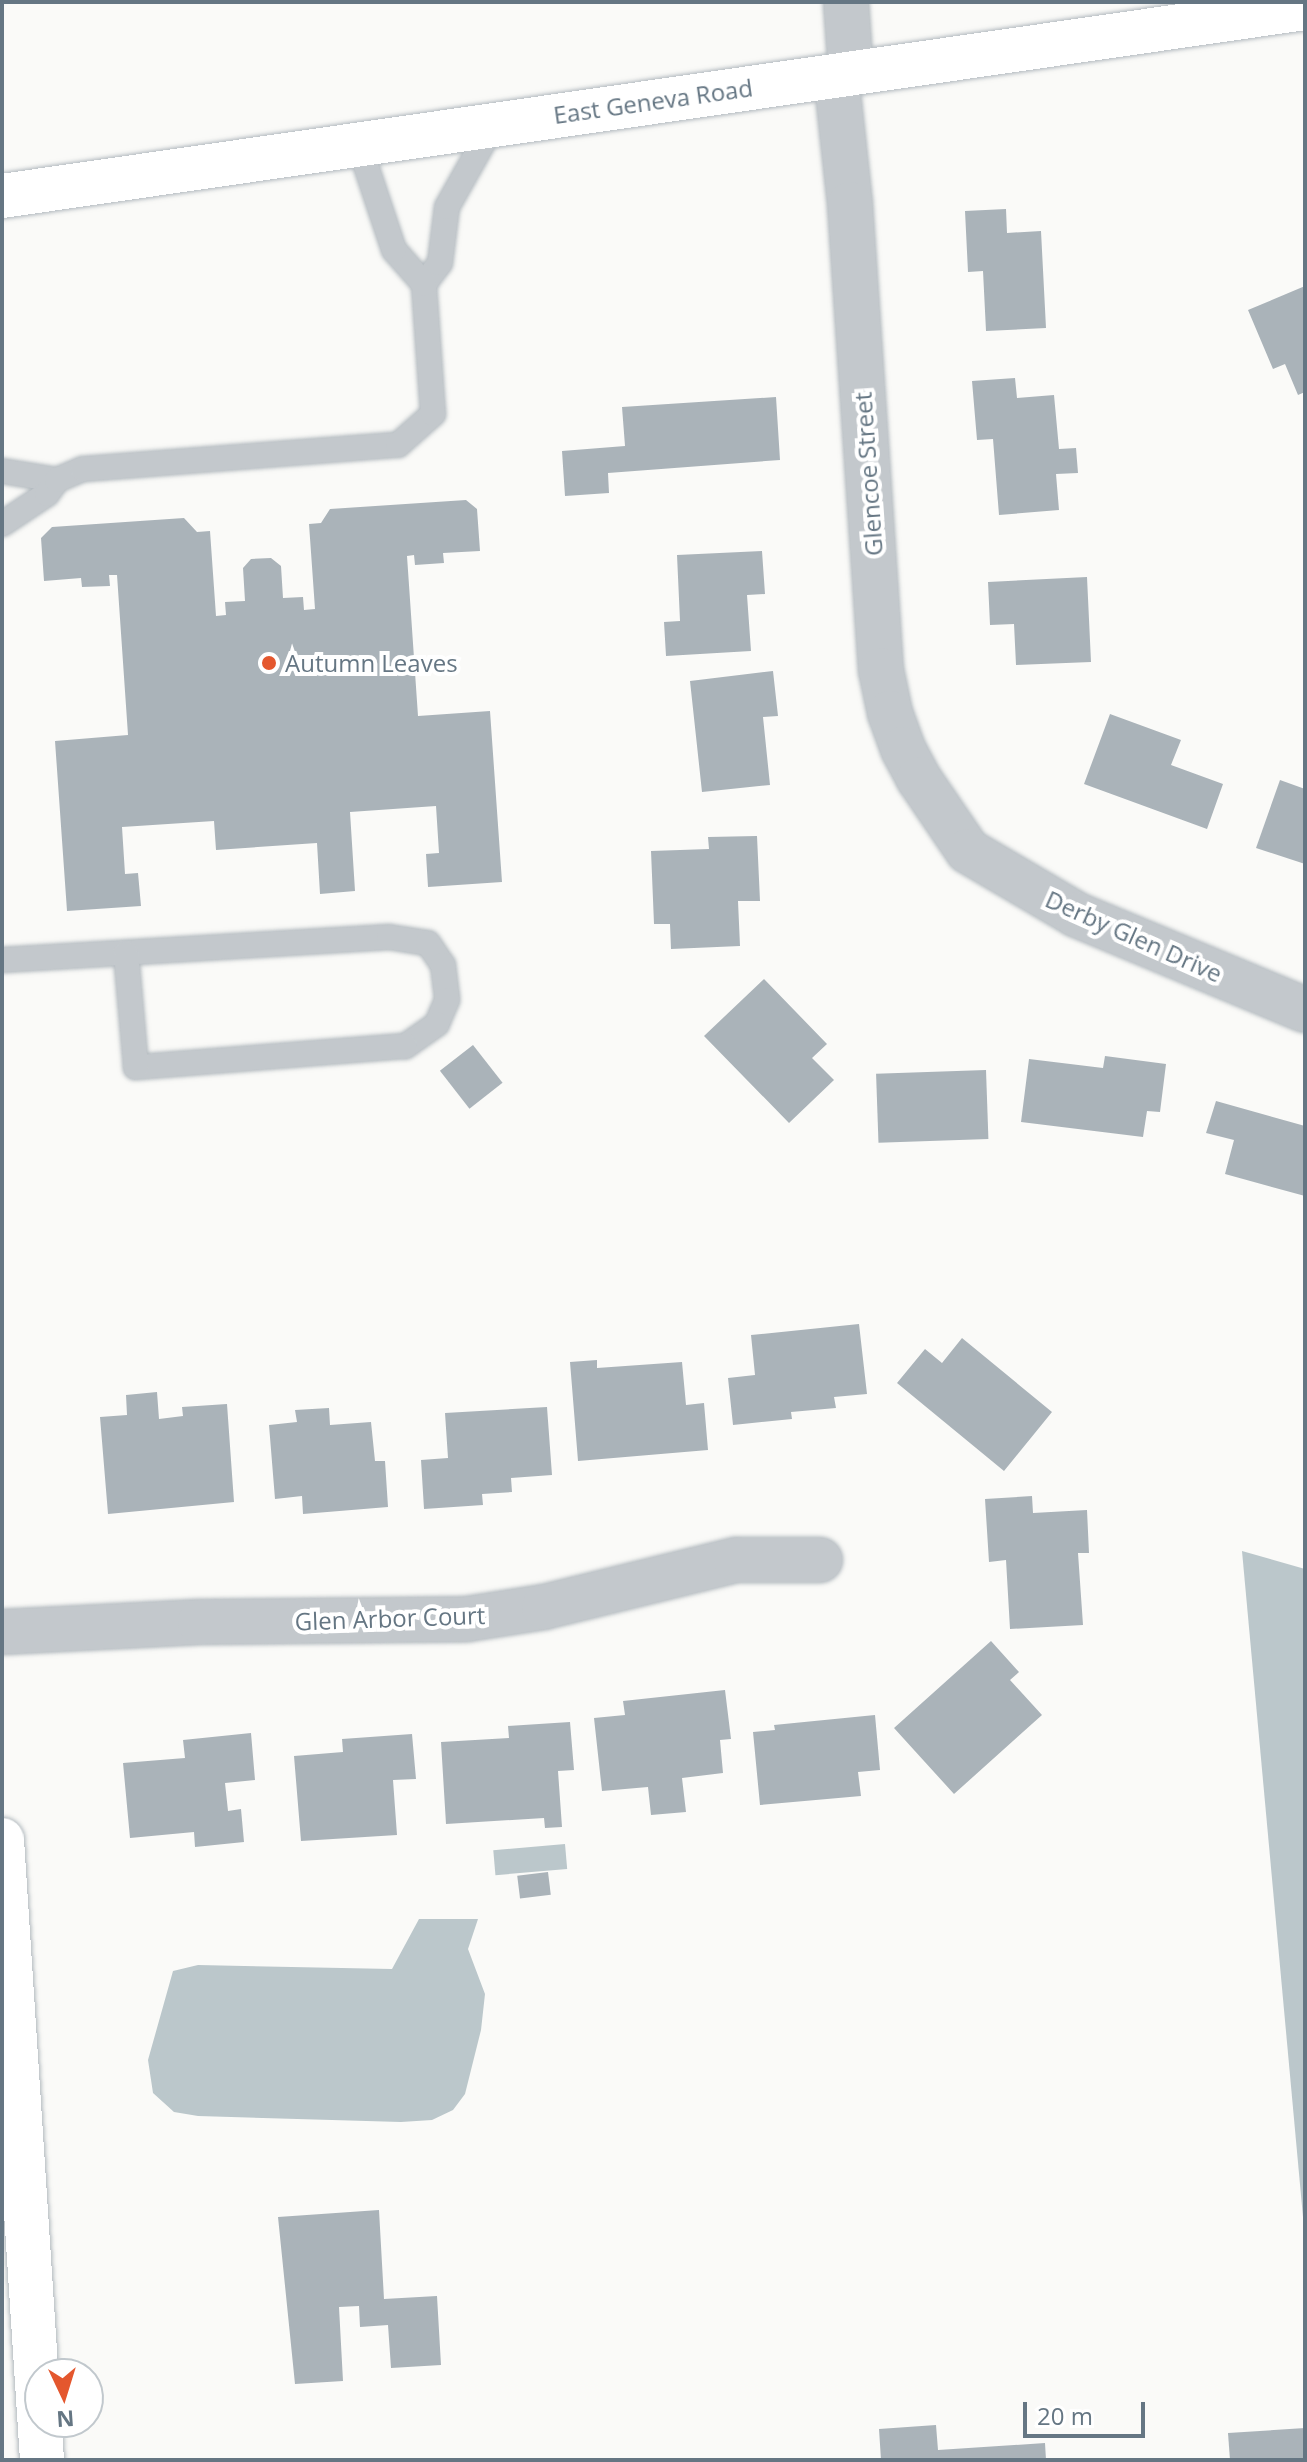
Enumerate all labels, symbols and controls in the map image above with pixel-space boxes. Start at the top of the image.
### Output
street label: East Geneva Road [552,73,754,129]
street label: Glencoe Street [848,391,888,557]
place label: Autumn Leaves [285,649,458,677]
marker: Autumn Leaves [260,654,278,672]
street label: Derby Glen Drive [1041,884,1227,988]
street label: Glen Arbor Court [294,1600,486,1636]
north arrow [24,2358,104,2438]
scale bar [1027,2386,1149,2436]
text: 20 m [1037,2399,1093,2432]
text: N [56,2404,76,2436]

